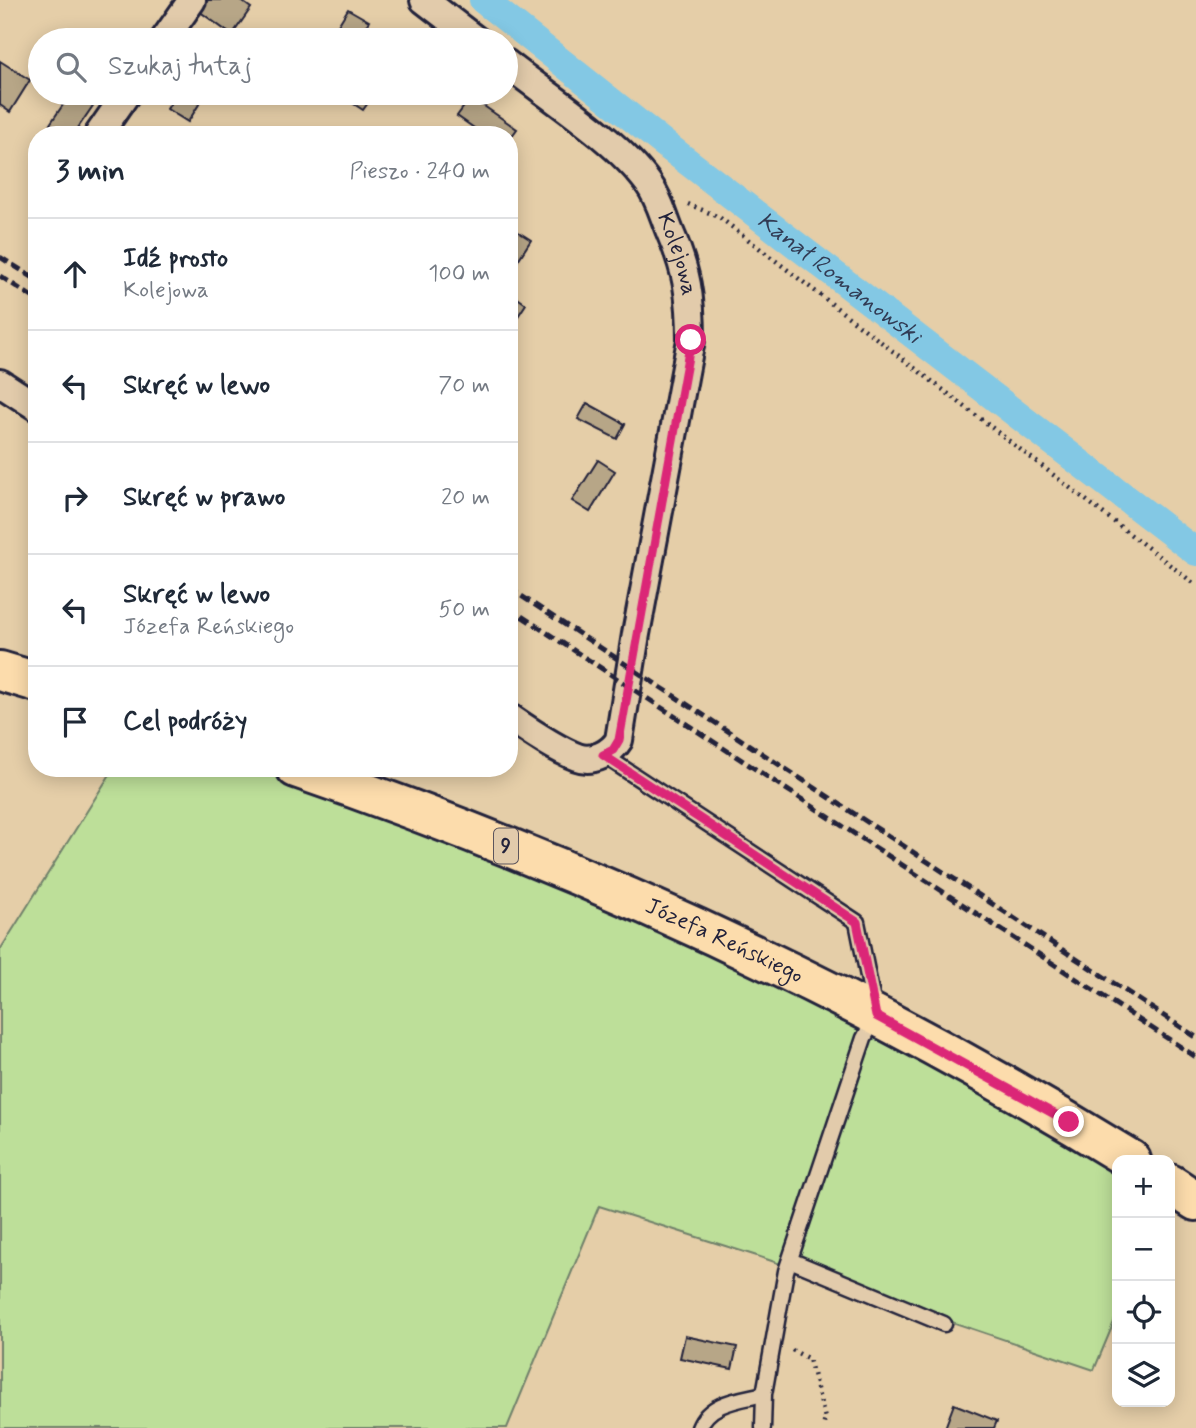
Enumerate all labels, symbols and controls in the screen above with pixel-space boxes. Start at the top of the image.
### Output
search box [28,28,518,105]
icon: search [52,48,90,86]
text: Szukaj tutaj [108,50,252,84]
text: 3 min [56,152,125,191]
text: Pieszo · 240 m [349,157,490,187]
water label: Kanał Romanowski [751,205,930,353]
street label: Kolejowa [649,209,704,298]
text: Idź prosto [123,242,228,276]
icon: ahead [56,255,94,293]
text: 100 m [428,259,490,289]
text: Kolejowa [123,276,209,306]
route start [675,324,706,355]
icon: left [56,367,94,405]
text: Skręć w lewo [123,369,270,403]
text: 70 m [438,371,490,401]
icon: right [56,479,94,517]
text: Skręć w prawo [123,481,285,515]
text: 20 m [441,483,490,513]
text: Skręć w lewo [123,578,270,612]
icon: left [56,591,94,629]
text: 50 m [439,595,490,625]
text: Józefa Reńskiego [123,612,294,642]
icon: arrive [56,703,94,741]
text: Cel podróży [123,705,247,739]
road number: 9 [494,828,518,864]
street label: Józefa Reńskiego [640,892,808,991]
route end [1053,1106,1084,1137]
map controls [1112,1155,1175,1407]
button: + [1112,1155,1175,1218]
button: − [1112,1218,1175,1281]
button: locate [1112,1281,1175,1344]
button: layers [1112,1344,1175,1407]

